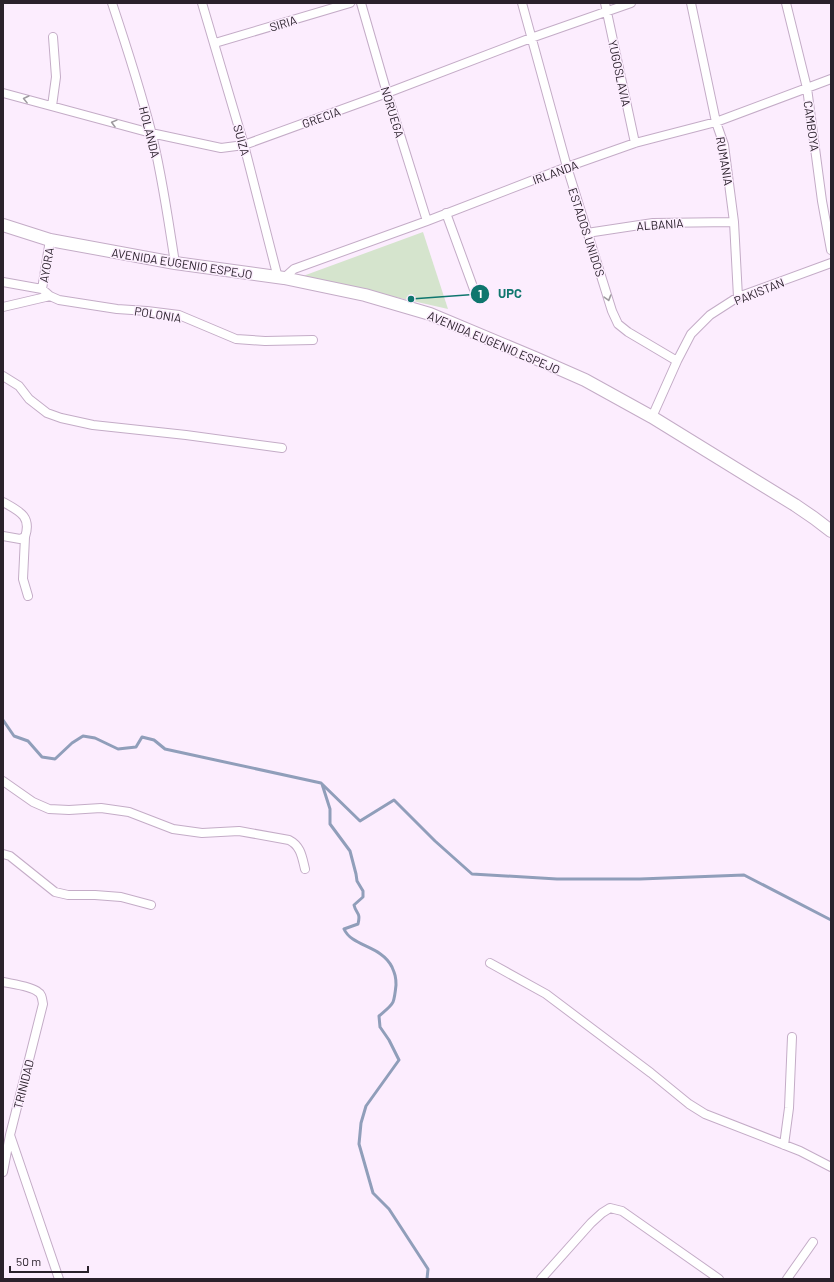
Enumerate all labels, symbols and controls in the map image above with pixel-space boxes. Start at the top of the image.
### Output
street label: SIRIA [268,12,298,34]
street label: YUGOSLAVIA [606,38,634,108]
street label: NORUEGA [379,85,407,139]
one-way arrow [23,96,30,104]
street label: CAMBOYA [802,100,822,152]
street label: GRECIA [300,104,342,130]
street label: HOLANDA [137,105,163,159]
one-way arrow [111,119,118,128]
street label: SUIZA [231,123,253,157]
street label: RUMANIA [714,135,736,187]
street label: IRLANDA [530,157,580,187]
street label: ESTADOS UNIDOS [566,186,608,278]
street label: ALBANIA [636,215,684,233]
street label: AVENIDA EUGENIO ESPEJO [111,245,253,281]
street label: AYORA [36,246,56,284]
street label: PAKISTAN [732,275,786,307]
callout: UPC [470,281,530,306]
text: UPC [498,285,522,301]
text: 1 [478,286,482,300]
one-way arrow [603,294,612,301]
street label: POLONIA [134,303,182,325]
street label: AVENIDA EUGENIO ESPEJO [426,308,562,376]
street label: TRINIDAD [10,1058,36,1110]
scale bar [10,1248,88,1274]
text: 50 m [16,1254,41,1268]

